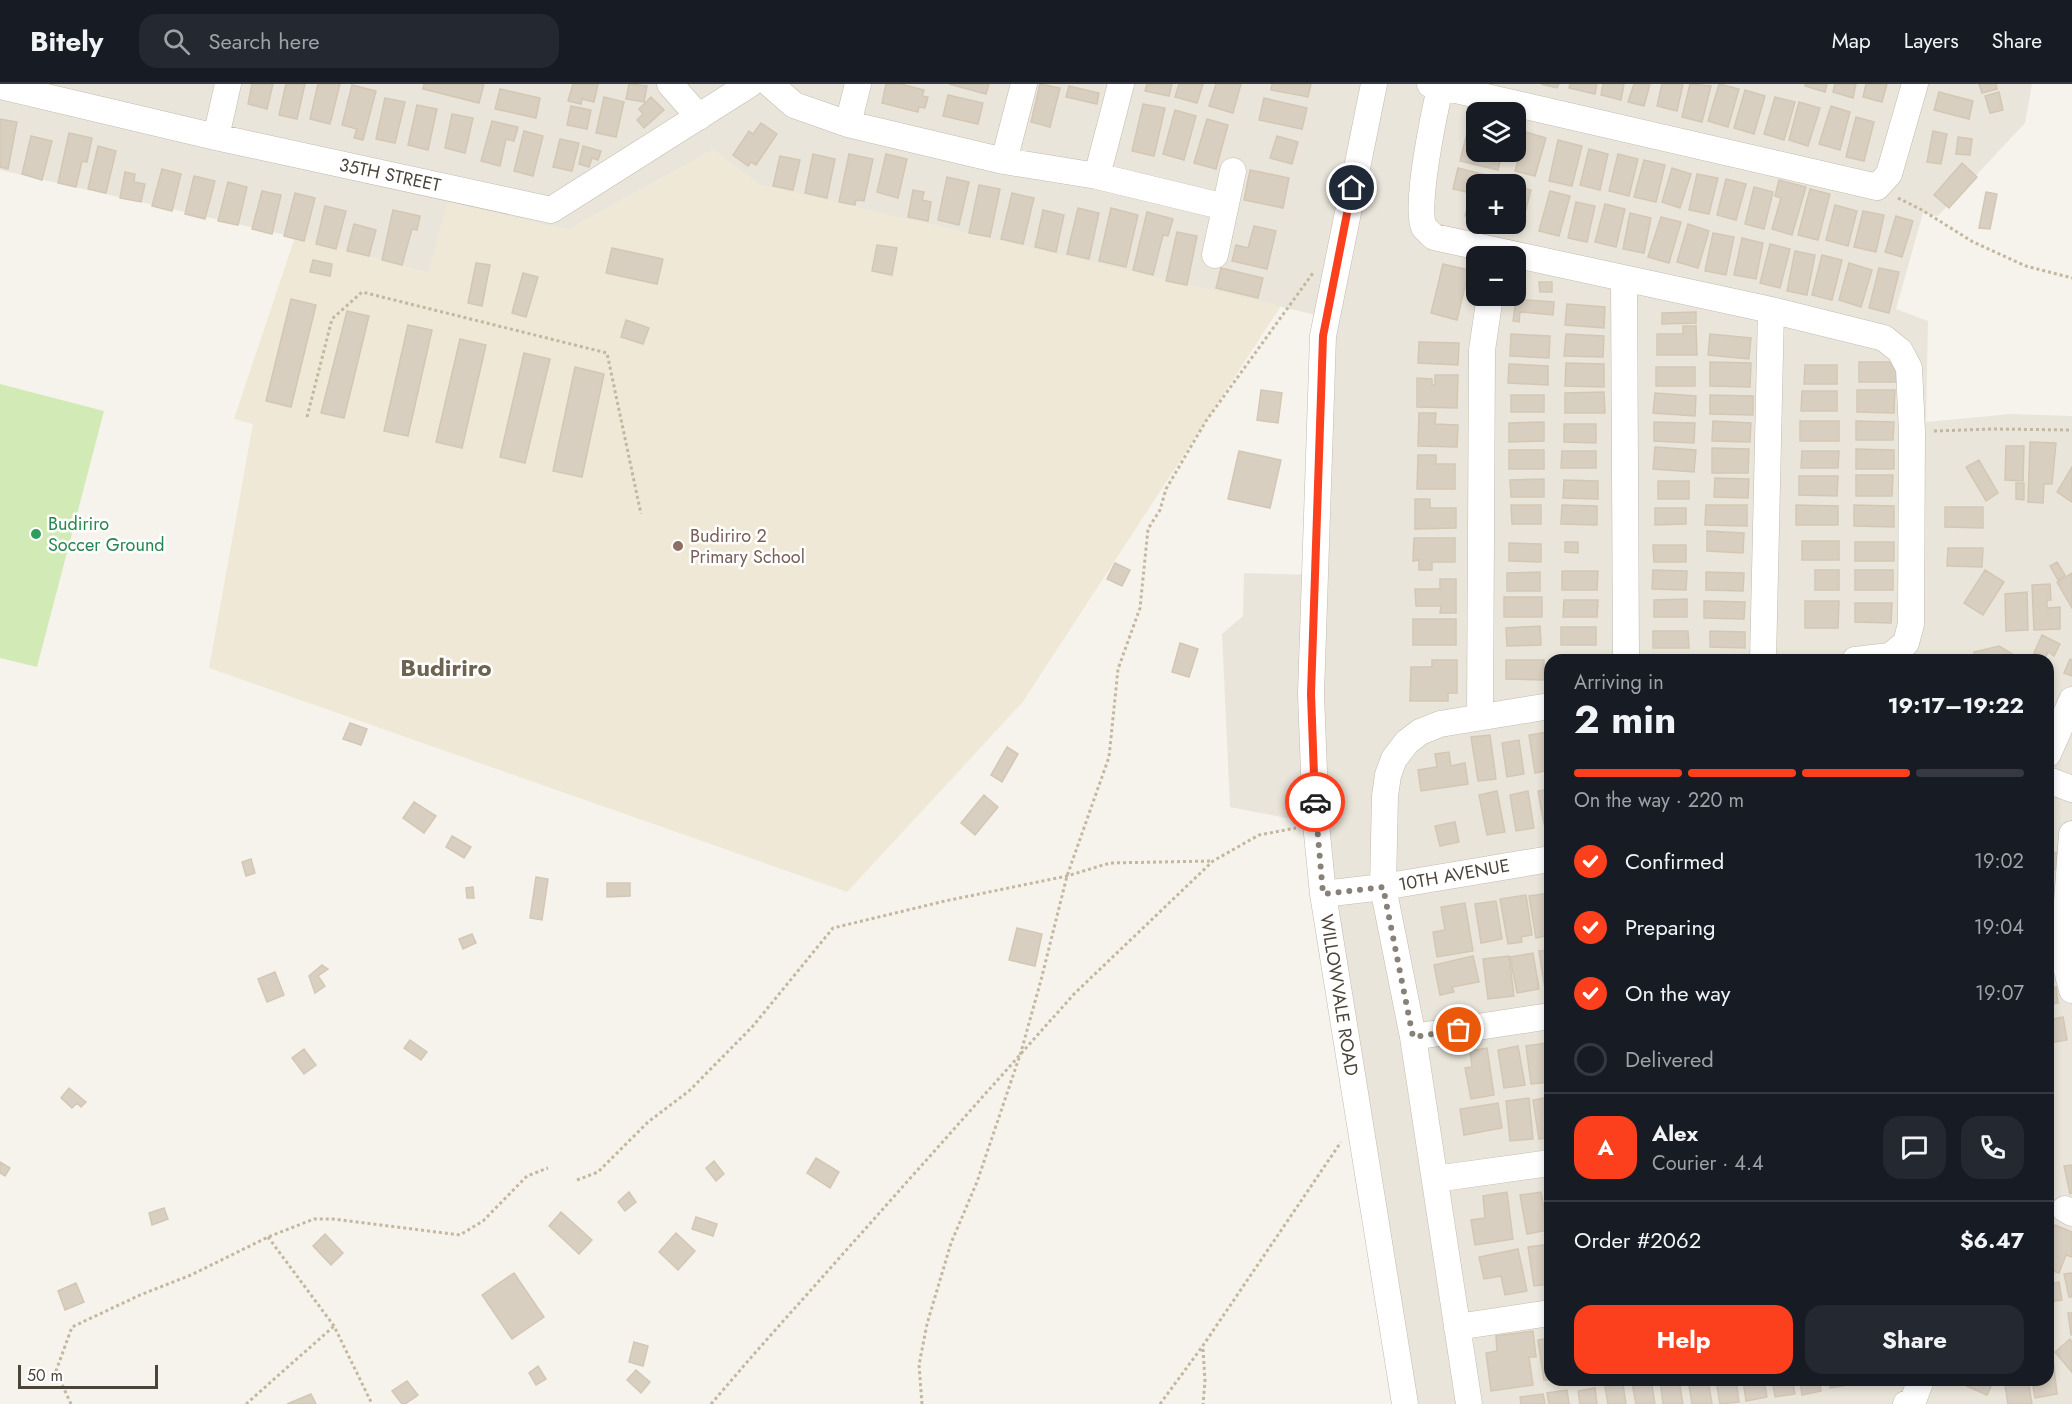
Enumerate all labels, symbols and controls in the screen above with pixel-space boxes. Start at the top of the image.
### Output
search box [139,14,559,68]
text: Bitely [30,21,103,62]
icon: search [160,25,193,58]
text: Search here [208,25,320,57]
text: Map [1832,26,1871,56]
text: Layers [1904,26,1959,56]
text: Share [1992,26,2042,56]
map controls [1466,102,1526,306]
button: layers [1466,102,1526,162]
street label: 35TH STREET [337,152,444,199]
pin [1326,162,1377,213]
icon: home [1335,171,1368,204]
button: + [1466,174,1526,234]
button: − [1466,246,1526,306]
place label: Budiriro Soccer Ground [48,511,165,558]
place label: Budiriro 2 Primary School [690,523,805,570]
marker: Budiriro Soccer Ground [29,527,43,541]
marker: Budiriro 2 Primary School [671,539,685,553]
district label: Budiriro [400,650,492,685]
text: Arriving in [1574,668,1664,697]
text: 19:17–19:22 [1887,689,2024,721]
text: 2 min [1574,691,1676,748]
courier [1285,772,1345,832]
icon: car [1299,786,1332,819]
text: On the way · 220 m [1574,786,1744,815]
icon: check [1574,845,1607,878]
text: Confirmed [1625,845,1724,877]
text: 19:02 [1974,847,2024,876]
street label: 10TH AVENUE [1396,852,1512,898]
icon: check [1574,911,1607,944]
text: Preparing [1625,911,1716,943]
street label: WILLOWVALE ROAD [1313,912,1365,1078]
text: 19:04 [1974,913,2024,942]
icon: check [1574,977,1607,1010]
text: On the way [1625,977,1730,1009]
text: 19:07 [1975,979,2024,1008]
pin [1433,1004,1484,1055]
icon: bag [1442,1013,1475,1046]
text: Delivered [1625,1043,1714,1075]
button: chat [1883,1116,1946,1179]
button: phone [1961,1116,2024,1179]
text: Alex [1652,1117,1698,1149]
text: A [1597,1131,1614,1163]
text: Courier · 4.4 [1652,1149,1764,1178]
text: Order #2062 [1574,1224,1701,1256]
text: $6.47 [1960,1224,2024,1256]
button: Help [1574,1305,1793,1374]
button: Share [1805,1305,2024,1374]
scale bar [18,1362,158,1390]
text: 50 m [27,1364,63,1387]

